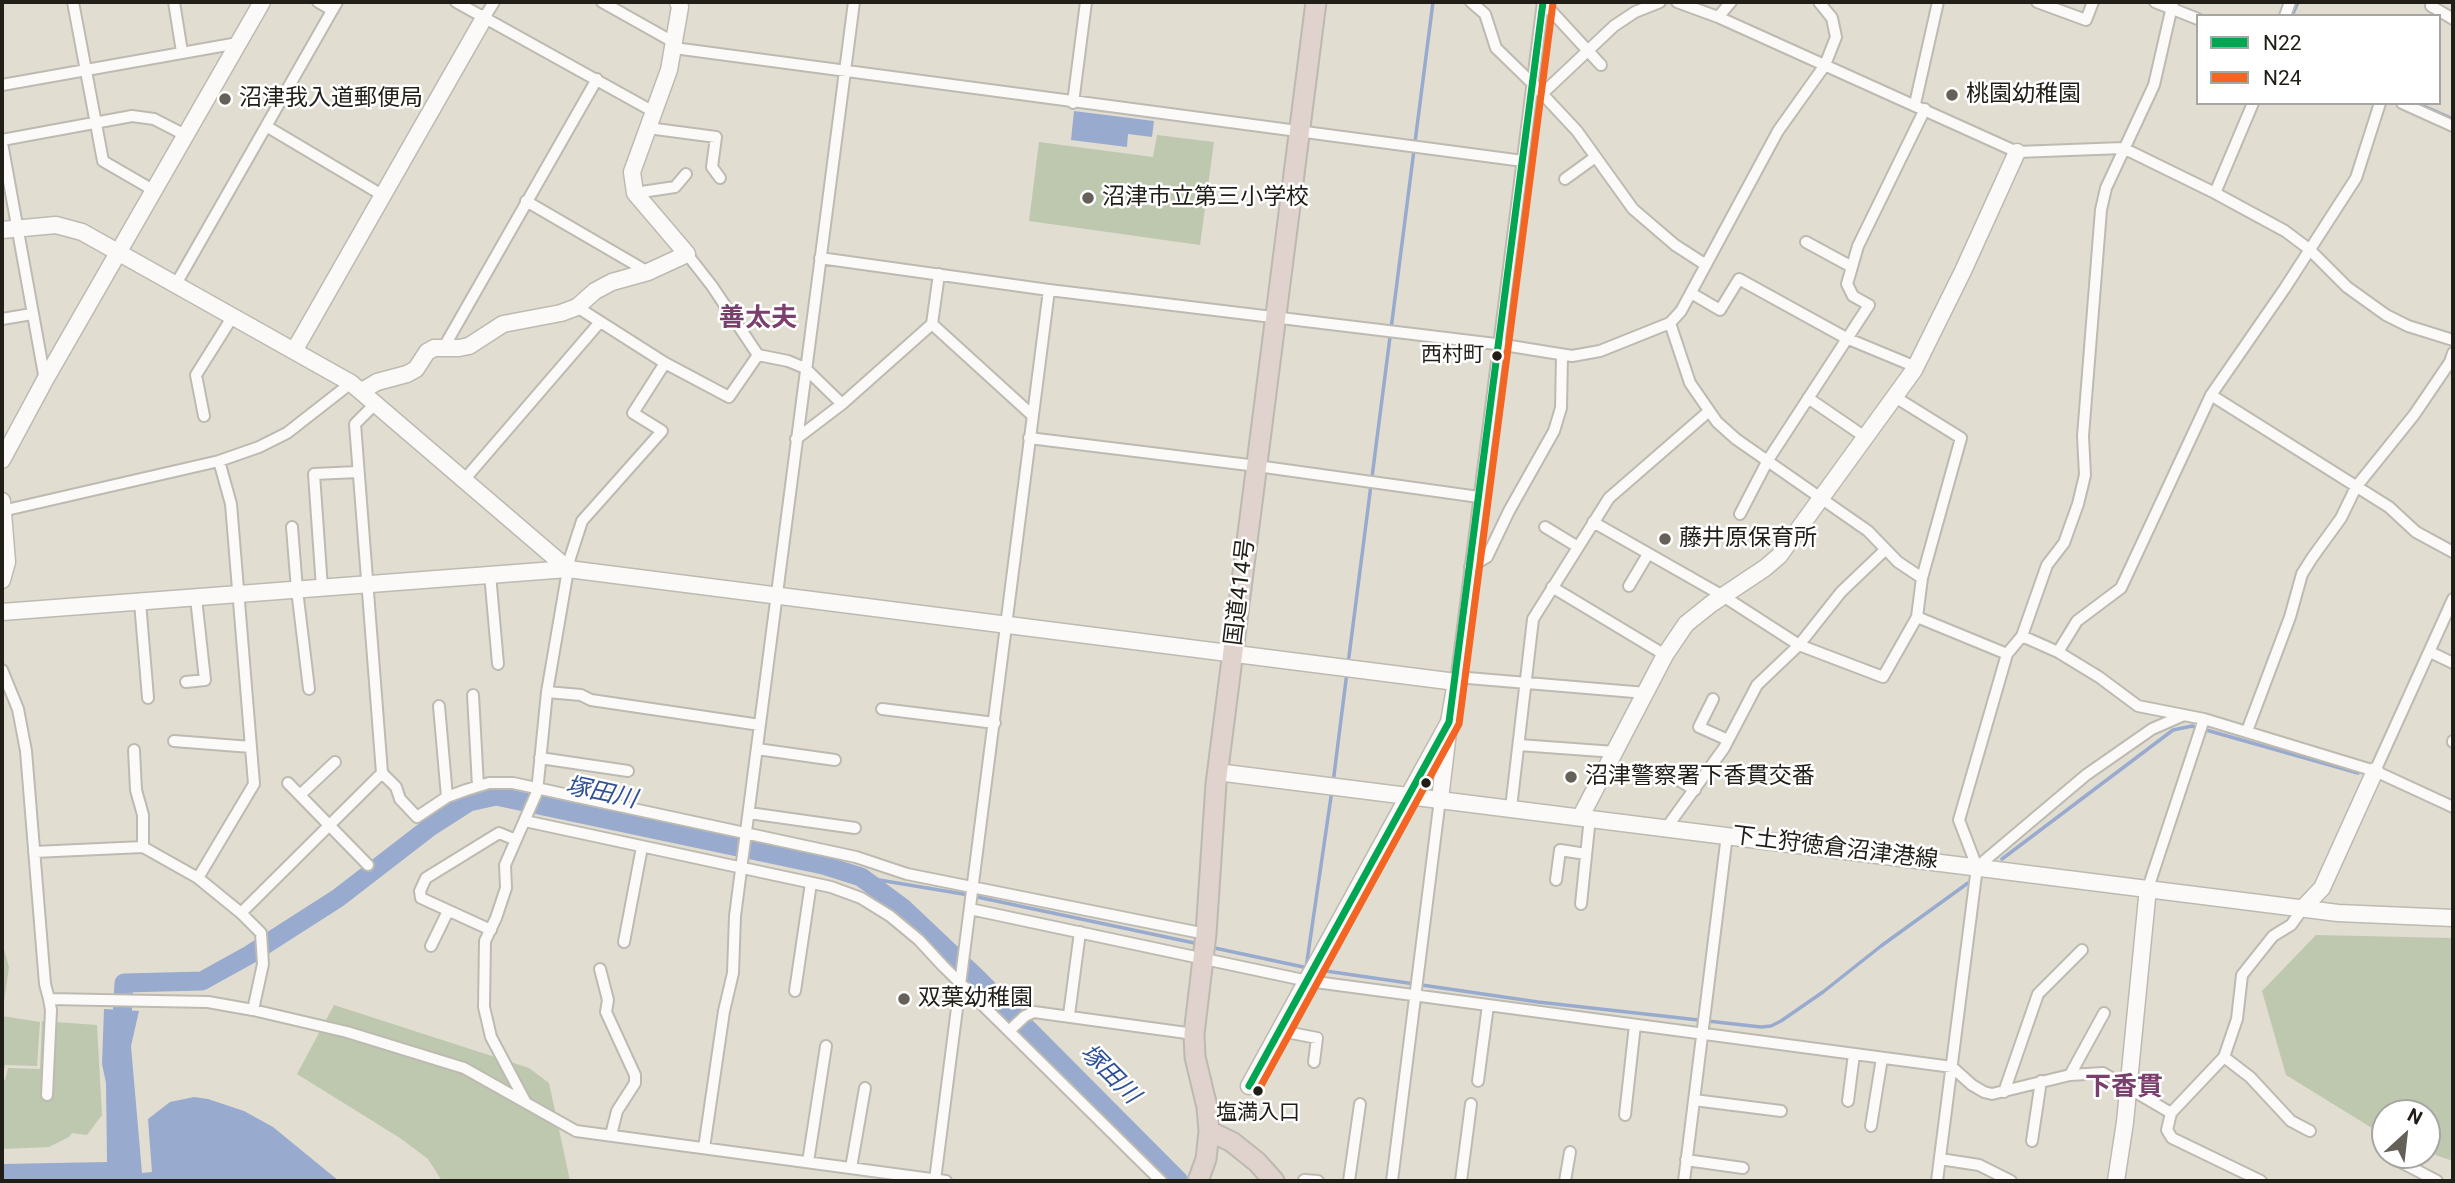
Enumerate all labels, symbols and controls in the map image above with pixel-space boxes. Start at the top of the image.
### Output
legend [2196,14,2441,105]
text: N22 [2263,31,2302,55]
text: N24 [2263,66,2302,90]
place label: 桃園幼稚園 [1966,81,2081,109]
place label: 沼津我入道郵便局 [239,85,423,113]
marker: 桃園幼稚園 [1944,87,1960,103]
marker: 沼津我入道郵便局 [217,91,233,107]
place label: 沼津市立第三小学校 [1102,184,1309,212]
marker: 沼津市立第三小学校 [1080,190,1096,206]
district label: 善太夫 [719,303,797,335]
place label: 西村町 [1421,343,1484,369]
marker: 西村町 [1490,349,1504,363]
place label: 藤井原保育所 [1679,525,1817,553]
marker: 藤井原保育所 [1657,531,1673,547]
street label: 国道414号 [1221,537,1261,647]
place label: 沼津警察署下香貫交番 [1585,763,1815,791]
marker: 沼津警察署下香貫交番 [1563,769,1579,785]
water label: 塚田川 [563,772,639,816]
unlabelled marker [1419,776,1433,790]
street label: 下土狩徳倉沼津港線 [1731,823,1939,875]
place label: 双葉幼稚園 [918,985,1033,1013]
marker: 双葉幼稚園 [896,991,912,1007]
water label: 塚田川 [1073,1039,1145,1111]
district label: 下香貫 [2085,1072,2163,1104]
marker: 塩満入口 [1251,1084,1265,1098]
north arrow [2371,1099,2441,1169]
place label: 塩満入口 [1216,1101,1300,1127]
text: N [2404,1103,2426,1130]

